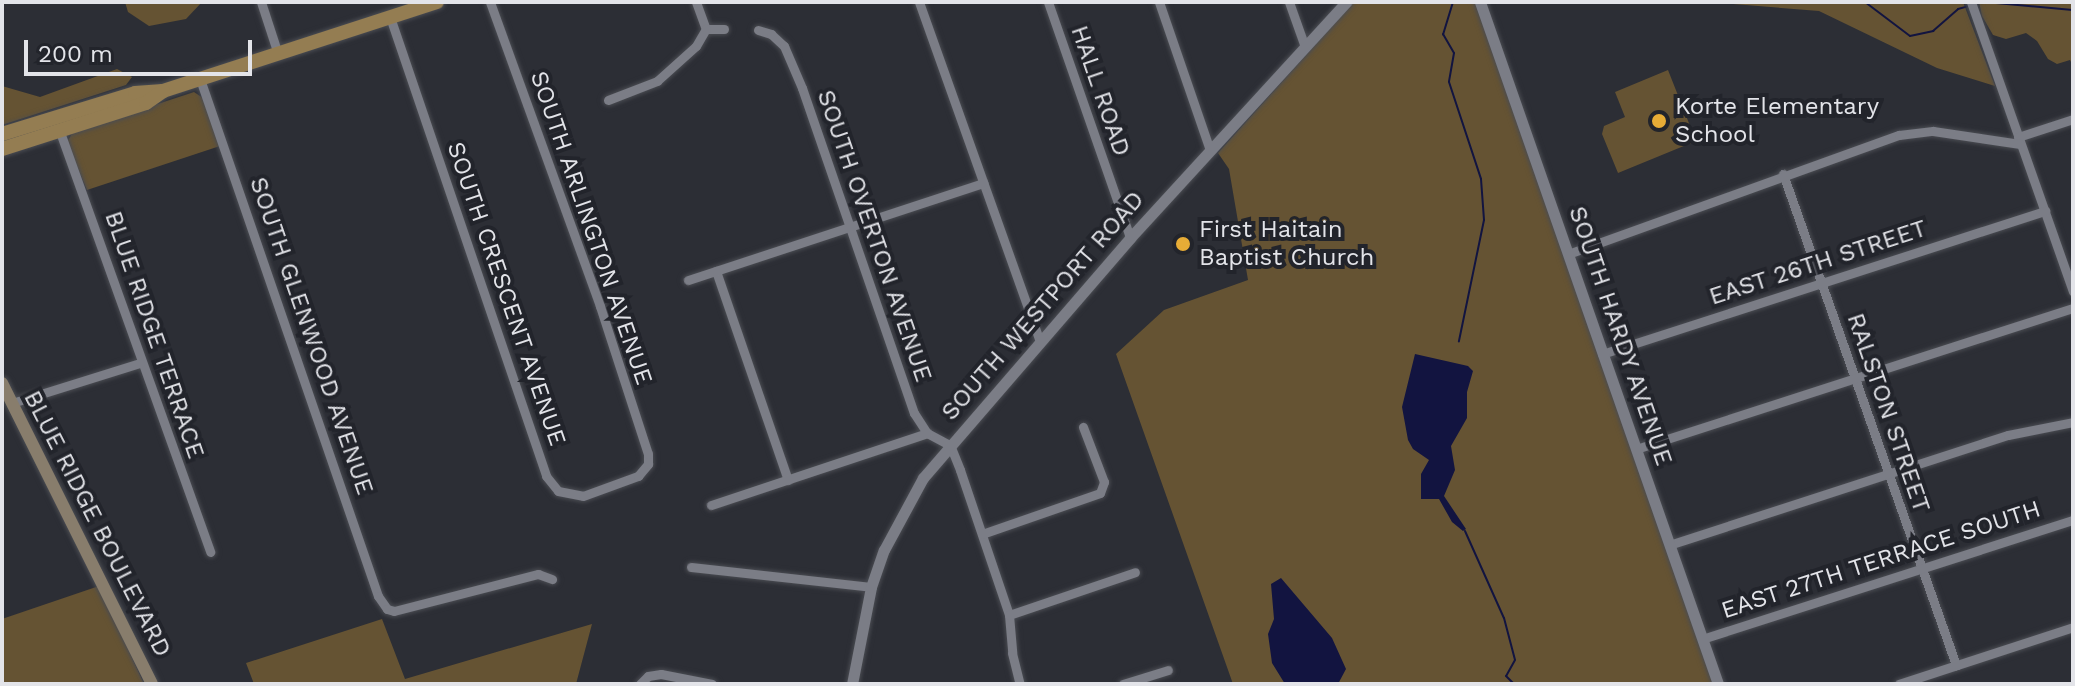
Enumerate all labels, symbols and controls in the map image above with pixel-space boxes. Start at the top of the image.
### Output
street label: HALL ROAD [1064,22,1136,160]
scale bar [28,24,256,74]
text: 200 m [38,40,113,68]
street label: SOUTH ARLINGTON AVENUE [523,67,659,389]
street label: SOUTH OVERTON AVENUE [810,86,938,386]
place label: Korte Elementary School [1675,93,1879,149]
marker: Korte Elementary School [1650,112,1668,130]
street label: SOUTH CRESCENT AVENUE [440,138,572,450]
street label: SOUTH GLENWOOD AVENUE [243,173,379,499]
street label: SOUTH WESTPORT ROAD [935,185,1151,427]
street label: SOUTH HARDY AVENUE [1562,202,1678,470]
street label: BLUE RIDGE TERRACE [98,207,210,463]
street label: EAST 26TH STREET [1705,214,1931,312]
place label: First Haitain Baptist Church [1199,216,1374,272]
marker: First Haitain Baptist Church [1174,235,1192,253]
street label: RALSTON STREET [1840,310,1936,516]
street label: BLUE RIDGE BOULEVARD [17,386,177,662]
street label: EAST 27TH TERRACE SOUTH [1717,495,2045,625]

